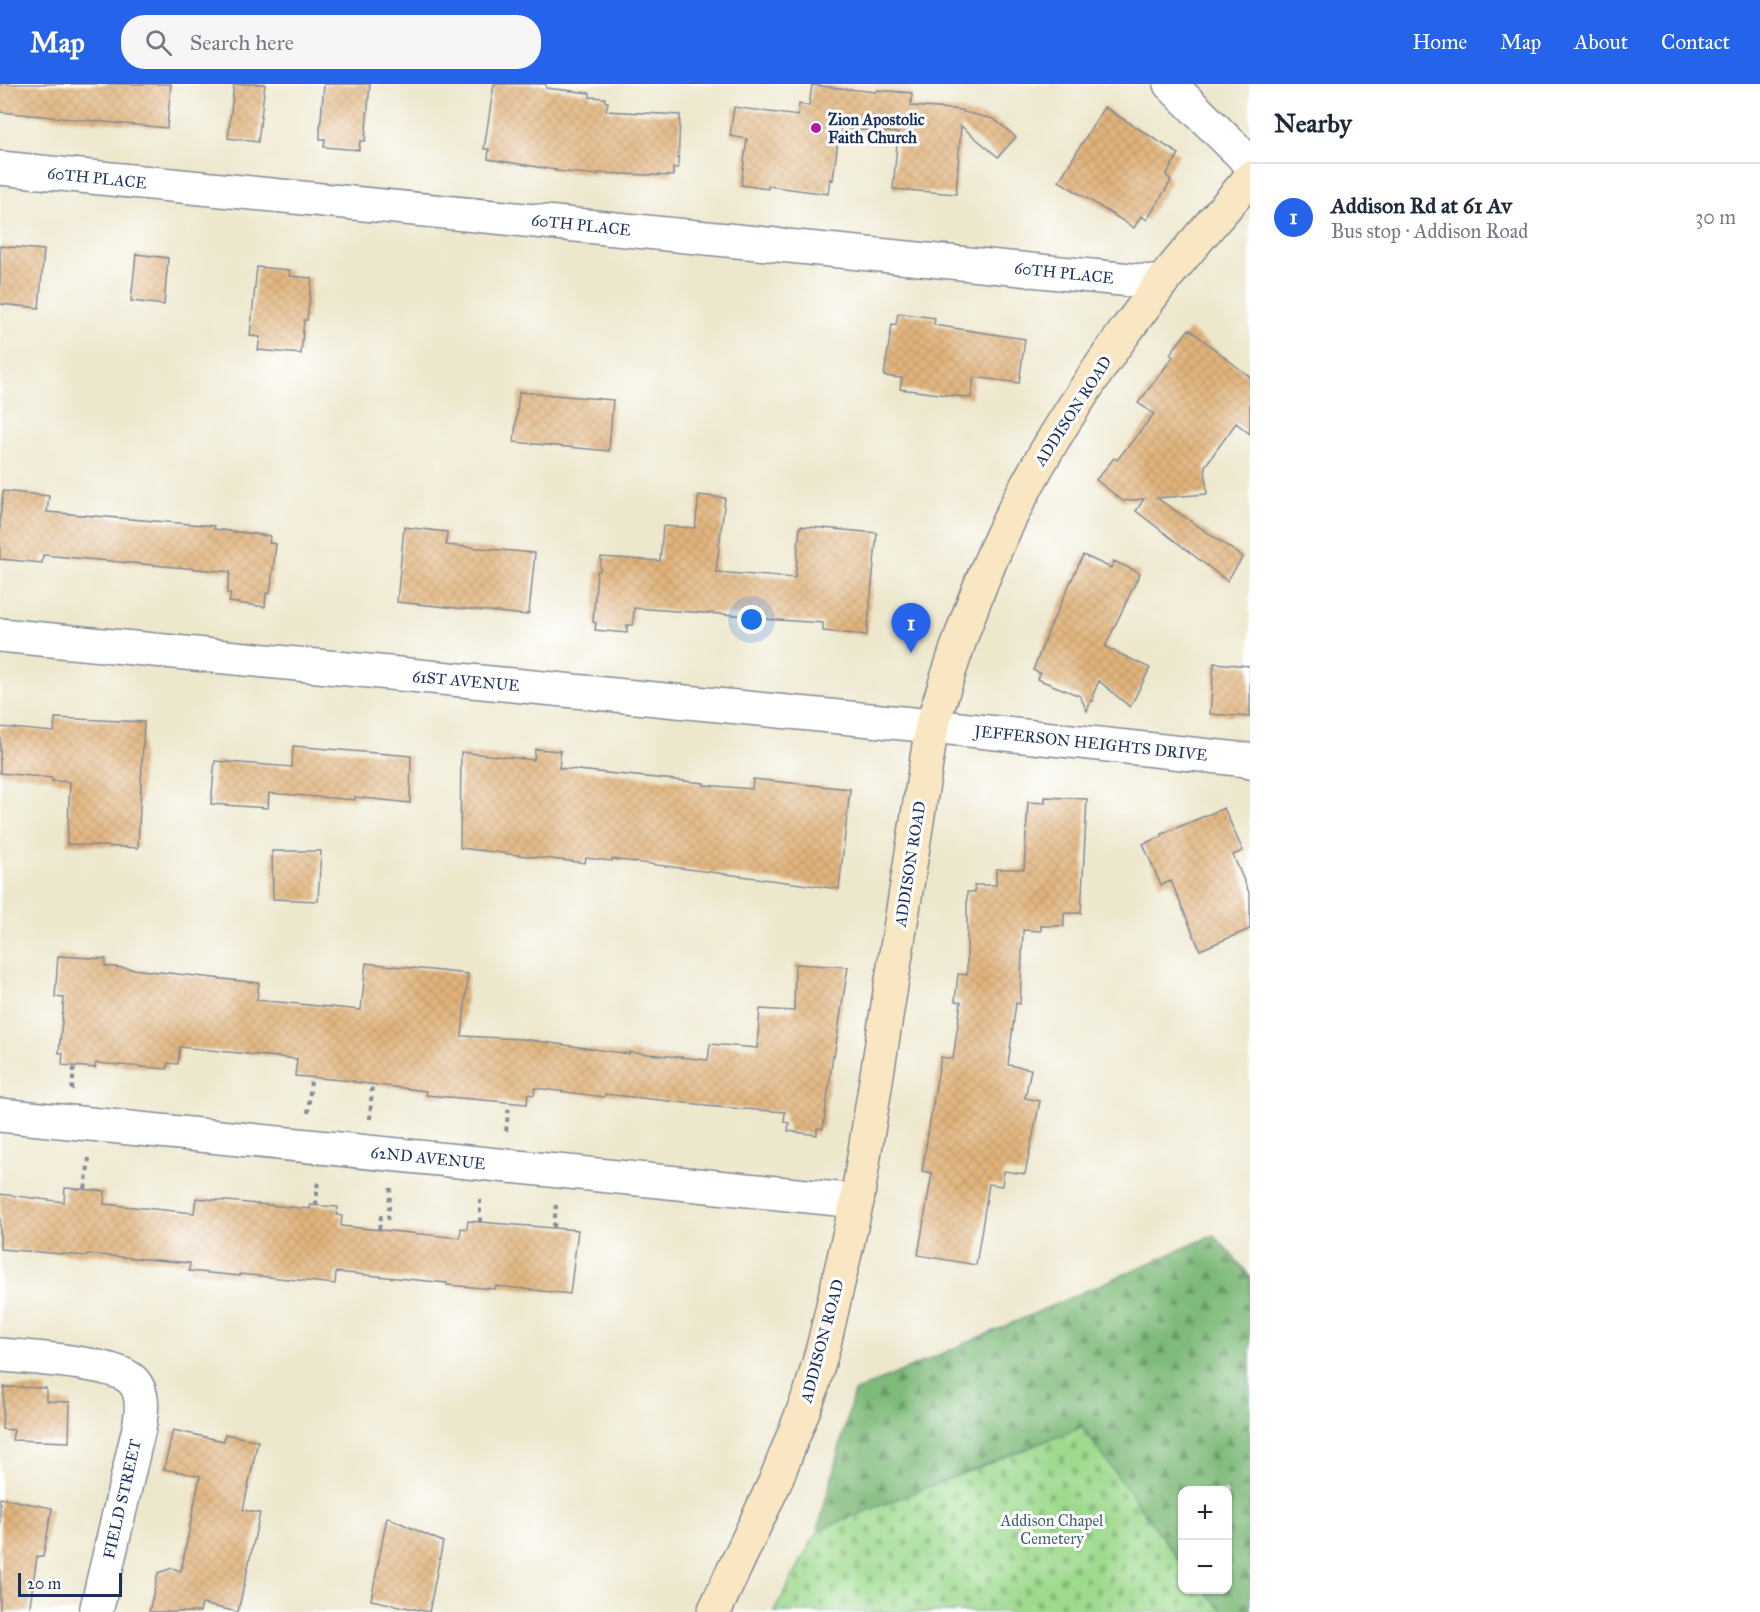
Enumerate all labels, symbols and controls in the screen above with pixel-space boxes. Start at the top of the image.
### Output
search box [121,15,541,69]
text: Map [30,25,85,60]
icon: search [142,26,175,59]
text: Search here [190,29,294,56]
text: Home [1412,29,1467,55]
text: Map [1500,29,1541,55]
text: About [1574,29,1628,55]
text: Contact [1661,29,1730,55]
text: Nearby [1274,107,1352,139]
place label: Zion Apostolic Faith Church [828,110,925,147]
marker: Zion Apostolic Faith Church [809,121,823,135]
street label: 60TH PLACE [46,163,148,193]
text: Addison Rd at 61 Av [1331,192,1512,219]
text: 1 [1290,205,1297,229]
text: 30 m [1695,205,1736,229]
street label: 60TH PLACE [530,210,632,240]
text: Bus stop · Addison Road [1331,219,1528,243]
street label: 60TH PLACE [1013,258,1115,288]
street label: ADDISON ROAD [1030,353,1116,470]
pin: 1 [892,604,930,653]
your location [737,605,766,634]
street label: 61ST AVENUE [411,667,521,695]
street label: JEFFERSON HEIGHTS DRIVE [972,721,1208,766]
street label: ADDISON ROAD [891,800,929,929]
street label: 62ND AVENUE [370,1143,486,1173]
street label: ADDISON ROAD [796,1277,848,1406]
street label: FIELD STREET [99,1437,145,1561]
map controls [1178,1486,1232,1594]
button: + [1178,1486,1232,1540]
park label: Addison Chapel Cemetery [1000,1511,1104,1548]
button: − [1178,1540,1232,1594]
scale bar [18,1570,122,1598]
text: 20 m [27,1574,61,1593]

